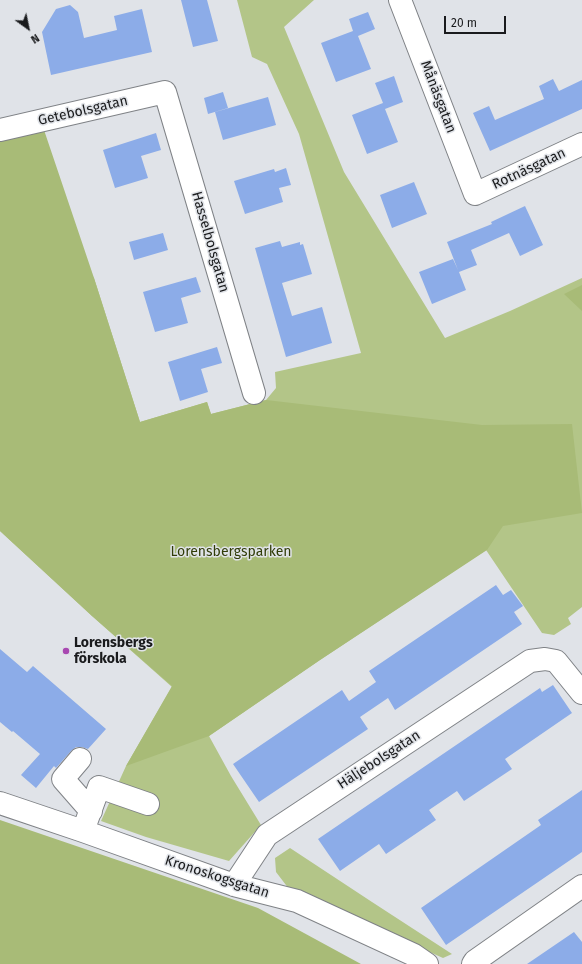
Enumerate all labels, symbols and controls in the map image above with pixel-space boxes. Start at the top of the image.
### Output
north arrow [8,8,48,48]
scale bar [446,8,508,34]
text: 20 m [451,16,477,30]
text: N [28,31,41,46]
street label: Månäsgatan [417,58,459,136]
street label: Getebolsgatan [37,93,129,129]
street label: Rotnäsgatan [490,145,568,193]
street label: Hasselbolsgatan [188,190,232,294]
park label: Lorensbergsparken [170,544,292,560]
place label: Lorensbergs förskola [74,635,153,668]
marker: Lorensbergs förskola [61,646,71,656]
street label: Häljebolsgatan [335,727,423,793]
street label: Kronoskogsgatan [163,852,271,902]

